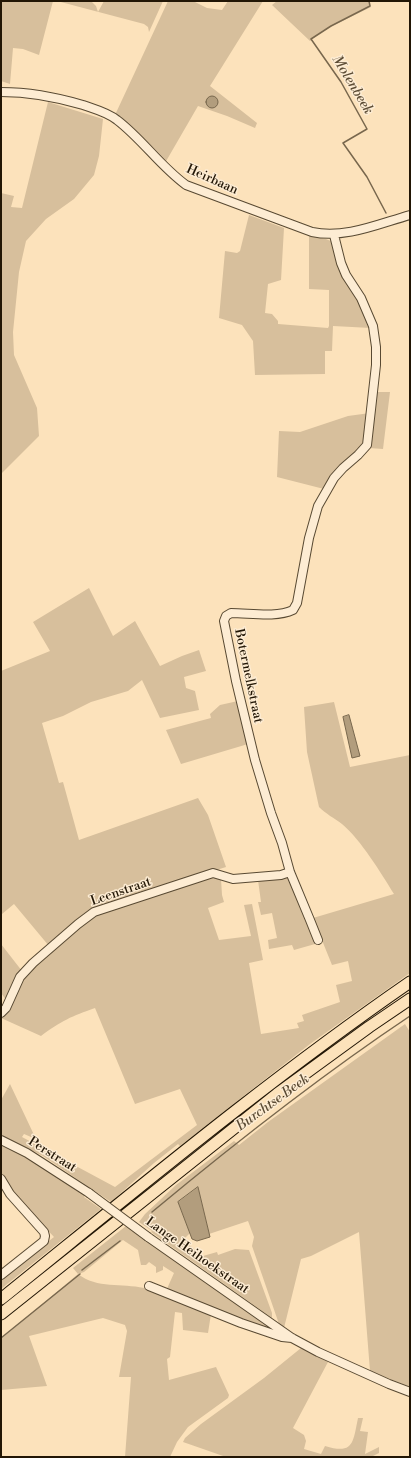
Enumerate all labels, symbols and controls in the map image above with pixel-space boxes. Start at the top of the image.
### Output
water label: Molenbeek [328,52,376,118]
street label: Heirbaan [184,162,240,198]
street label: Botermelkstraat [230,627,266,725]
street label: Leenstraat [89,874,153,910]
water label: Burchtse Beek [233,1071,313,1135]
street label: Perstraat [25,1134,79,1176]
street label: Lange Heihoekstraat [142,1214,252,1298]

